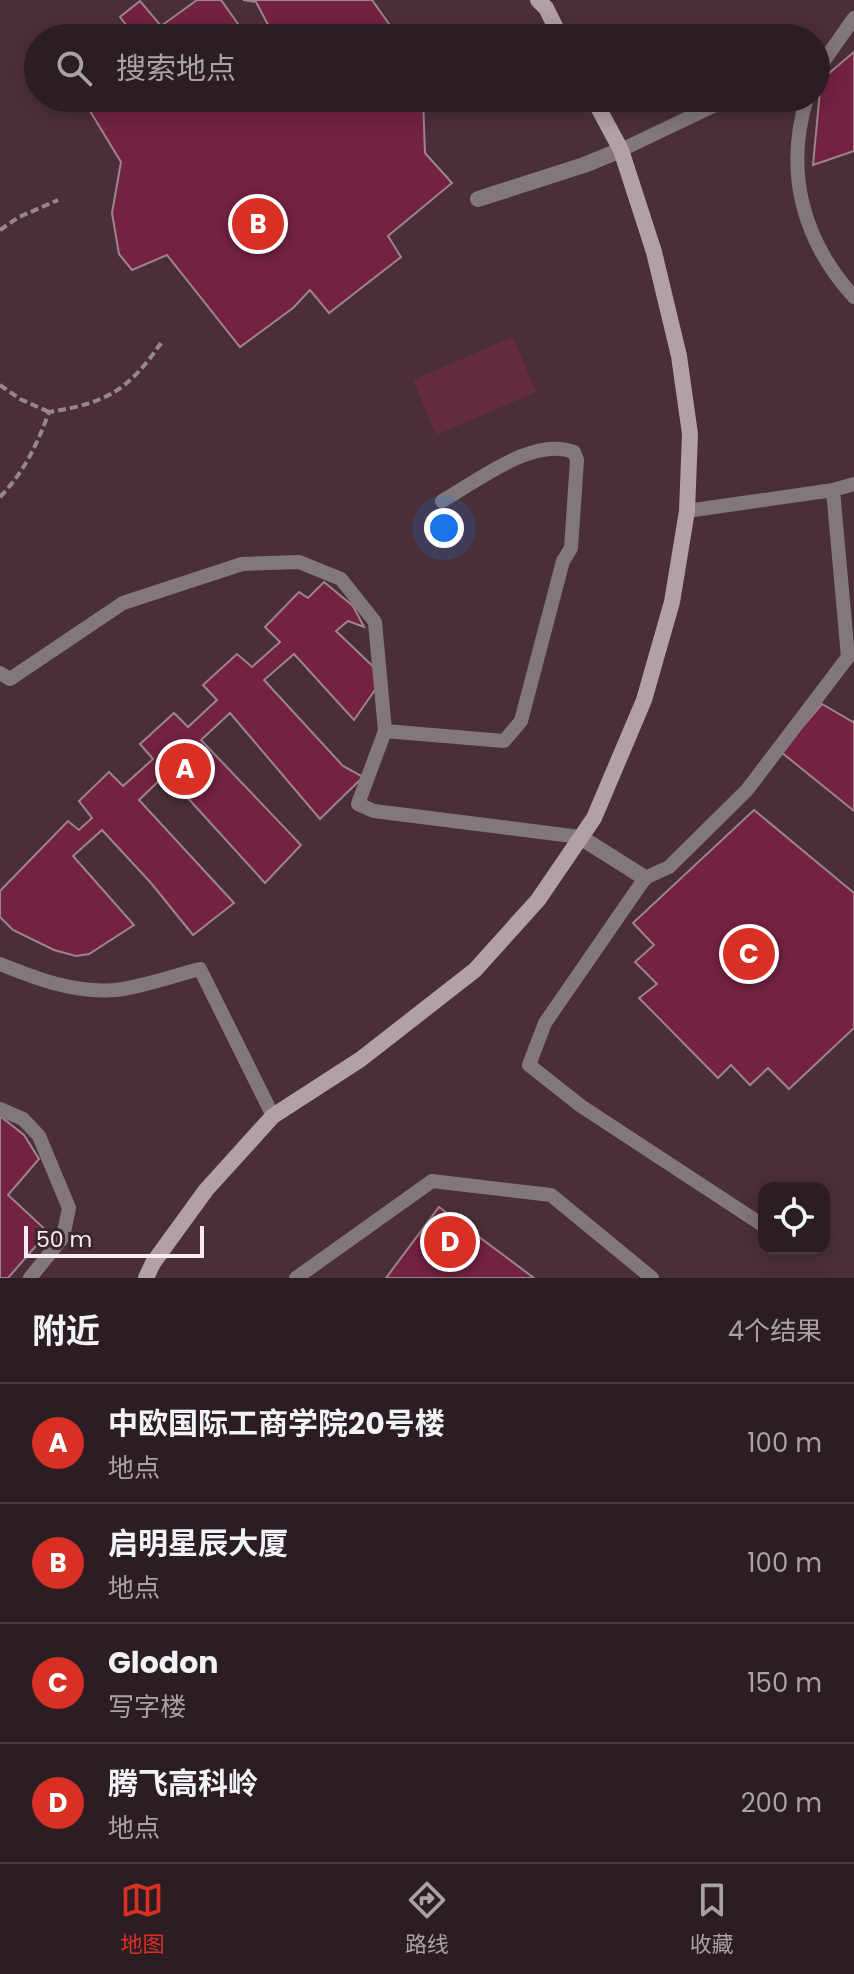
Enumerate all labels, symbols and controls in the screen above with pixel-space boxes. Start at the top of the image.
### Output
search box [24,24,830,112]
icon: search [52,46,96,90]
text: 搜索地点 [116,47,236,90]
pin: B [232,194,284,254]
your location [424,508,464,548]
pin: A [159,739,211,799]
pin: C [723,924,775,984]
map controls [758,1182,830,1254]
button: locate [758,1182,830,1254]
pin: D [424,1212,476,1272]
scale bar [24,1222,204,1258]
text: 50 m [36,1224,92,1255]
text: 附近 [32,1307,100,1355]
text: 4个结果 [728,1313,822,1349]
text: 中欧国际工商学院20号楼 [108,1402,445,1445]
text: A [48,1425,68,1461]
text: 100 m [747,1425,822,1461]
text: 地点 [108,1450,160,1486]
text: 启明星辰大厦 [108,1522,288,1565]
text: B [49,1545,67,1581]
text: 100 m [747,1545,822,1581]
text: 地点 [108,1570,160,1606]
text: Glodon [108,1641,219,1684]
text: C [48,1665,68,1701]
text: 150 m [747,1665,822,1701]
text: 写字楼 [108,1689,186,1725]
text: 腾飞高科岭 [108,1762,258,1805]
text: D [49,1785,67,1821]
text: 200 m [741,1785,822,1821]
text: 地点 [108,1810,160,1846]
tab: 地图 [120,1878,164,1961]
tab: 路线 [405,1878,449,1961]
tab: 收藏 [690,1878,734,1961]

